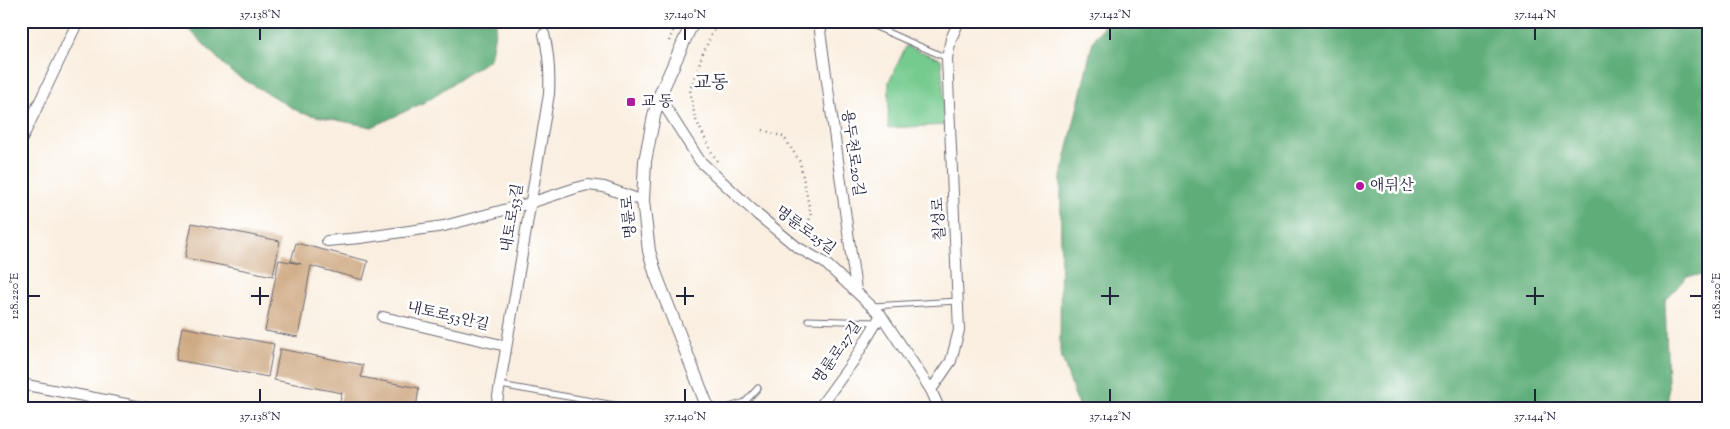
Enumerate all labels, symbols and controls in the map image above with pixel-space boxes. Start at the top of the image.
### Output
text: 37.138°N [240,6,281,24]
text: 37.140°N [664,6,706,24]
text: 37.142°N [1089,6,1131,24]
text: 37.144°N [1514,6,1556,24]
district label: 교동 [694,71,728,97]
place label: 교 동 [641,92,674,113]
marker: 교 동 [625,96,637,108]
street label: 용두천로20길 [836,108,868,198]
place label: 애뒤산 [1370,176,1414,197]
marker: 애뒤산 [1354,180,1366,192]
street label: 내토로53길 [497,182,529,254]
street label: 명륜로 [618,194,642,240]
street label: 칠성로 [928,196,952,241]
street label: 명륜로25길 [770,202,840,260]
text: 128.220°E [6,272,24,319]
text: 128.220°E [1708,272,1726,319]
street label: 내토로53안길 [405,297,491,337]
street label: 명륜로27길 [809,317,867,389]
text: 37.138°N [240,408,281,426]
text: 37.140°N [664,408,706,426]
text: 37.142°N [1089,408,1131,426]
text: 37.144°N [1514,408,1556,426]

